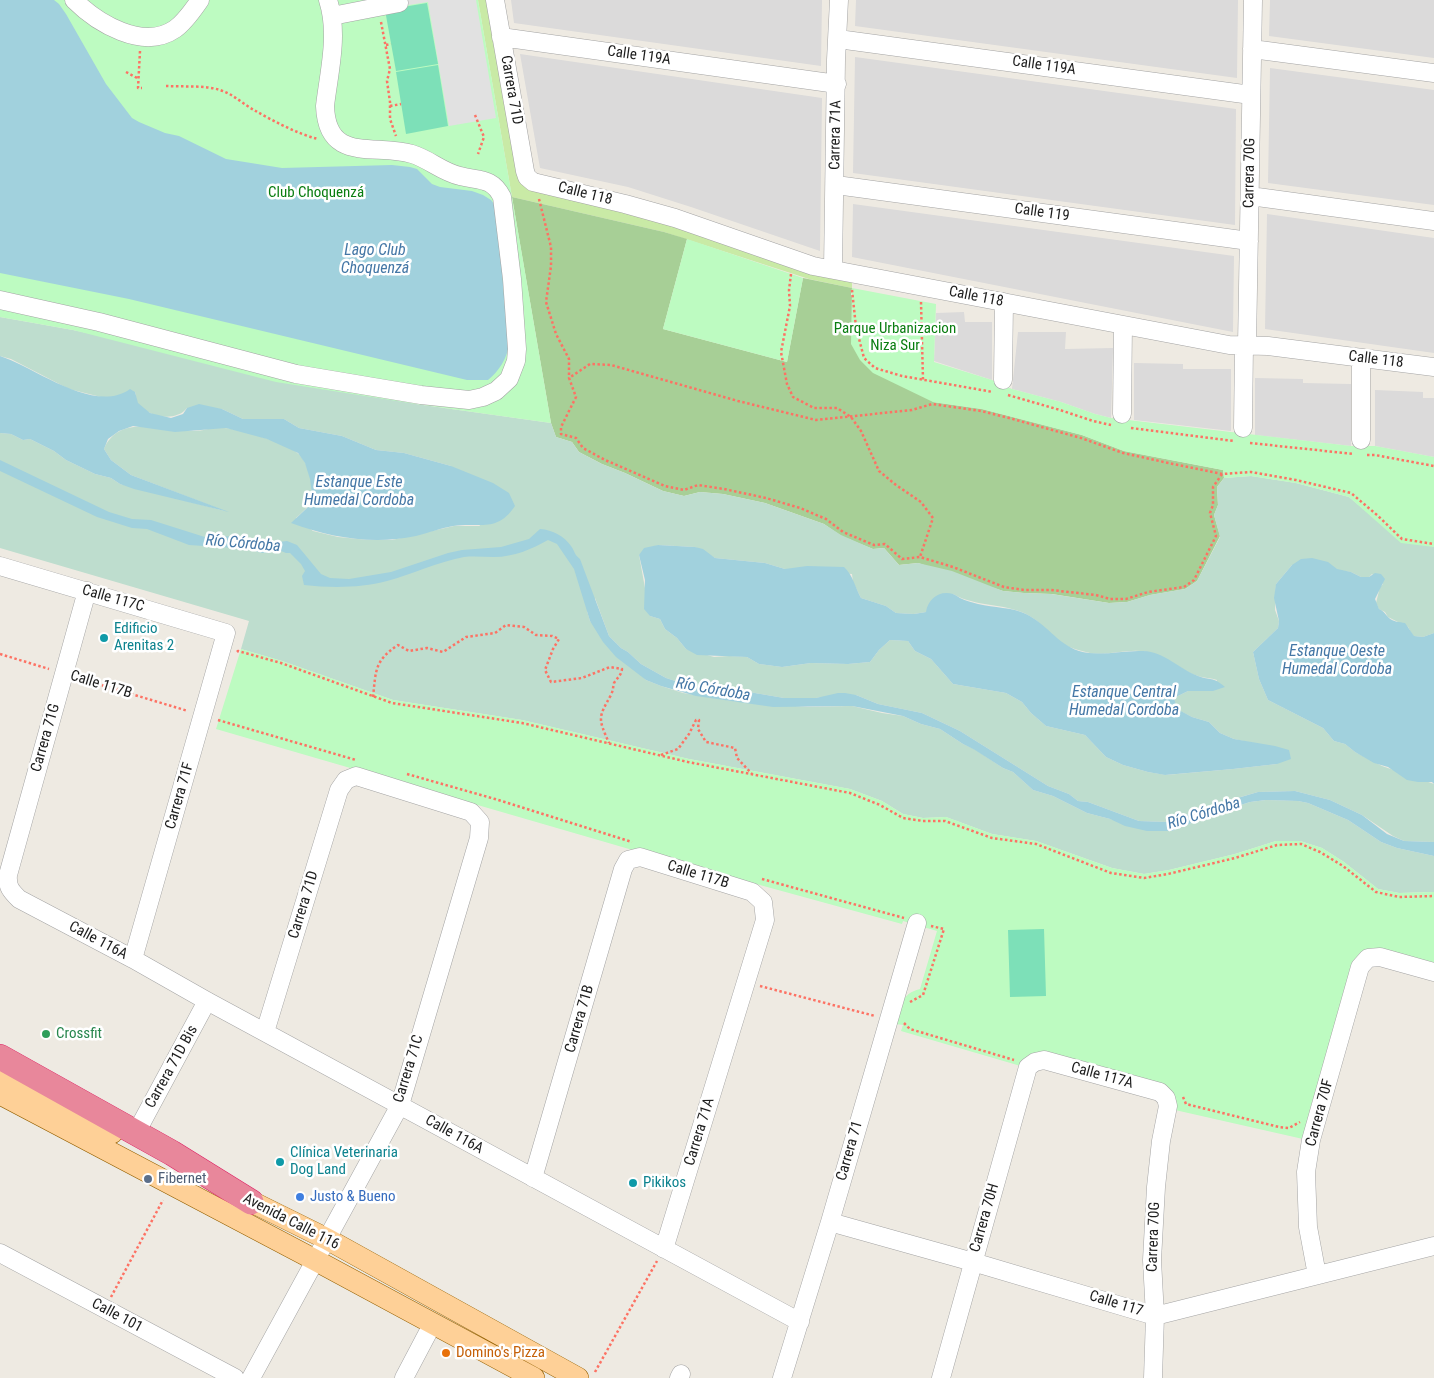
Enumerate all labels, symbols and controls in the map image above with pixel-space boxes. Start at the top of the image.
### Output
street label: Calle 119A [606,43,672,69]
street label: Calle 119A [1011,53,1077,79]
street label: Carrera 71D [496,54,526,126]
street label: Carrera 71A [826,100,846,170]
street label: Carrera 70G [1240,138,1260,208]
street label: Calle 118 [556,179,614,209]
park label: Club Choquenzá [268,184,364,202]
street label: Calle 119 [1013,200,1071,226]
water label: Lago Club Choquenzá [341,241,409,279]
street label: Calle 118 [947,283,1005,311]
park label: Parque Urbanizacion Niza Sur [834,320,956,355]
street label: Calle 118 [1347,348,1405,372]
water label: Estanque Este Humedal Cordoba [304,473,414,511]
water label: Río Córdoba [205,531,281,557]
street label: Calle 117C [80,582,146,616]
place label: Edificio Arenitas 2 [114,620,174,655]
marker: Edificio Arenitas 2 [98,632,110,644]
water label: Estanque Oeste Humedal Cordoba [1282,642,1392,680]
street label: Calle 117B [68,667,134,703]
water label: Río Córdoba [674,674,752,706]
water label: Estanque Central Humedal Cordoba [1069,683,1179,721]
street label: Carrera 71G [28,702,64,774]
street label: Carrera 71F [162,761,198,831]
water label: Río Córdoba [1165,794,1243,834]
street label: Calle 117B [665,857,731,893]
street label: Carrera 71D [285,869,323,941]
street label: Calle 116A [66,918,130,964]
street label: Carrera 71B [562,983,598,1055]
street label: Carrera 71D Bis [142,1022,202,1112]
place label: Crossfit [56,1025,102,1043]
marker: Crossfit [40,1028,52,1040]
street label: Carrera 71C [390,1033,428,1105]
street label: Calle 117A [1069,1059,1135,1093]
street label: Carrera 70F [1302,1078,1338,1148]
street label: Carrera 71A [681,1096,719,1168]
street label: Calle 116A [422,1112,486,1158]
street label: Carrera 71 [833,1119,867,1183]
place label: Clínica Veterinaria Dog Land [290,1144,398,1179]
marker: Clínica Veterinaria Dog Land [274,1156,286,1168]
place label: Fibernet [158,1170,206,1188]
marker: Fibernet [142,1173,154,1185]
place label: Pikikos [643,1174,686,1192]
marker: Pikikos [627,1177,639,1189]
street label: Carrera 70H [967,1182,1003,1254]
place label: Justo & Bueno [310,1188,395,1206]
street label: Avenida Calle 116 [240,1190,342,1254]
marker: Justo & Bueno [294,1191,306,1203]
street label: Carrera 70G [1144,1202,1164,1272]
street label: Calle 117 [1087,1287,1145,1321]
street label: Calle 101 [88,1295,146,1337]
place label: Domino's Pizza [456,1344,545,1362]
marker: Domino's Pizza [440,1347,452,1359]

